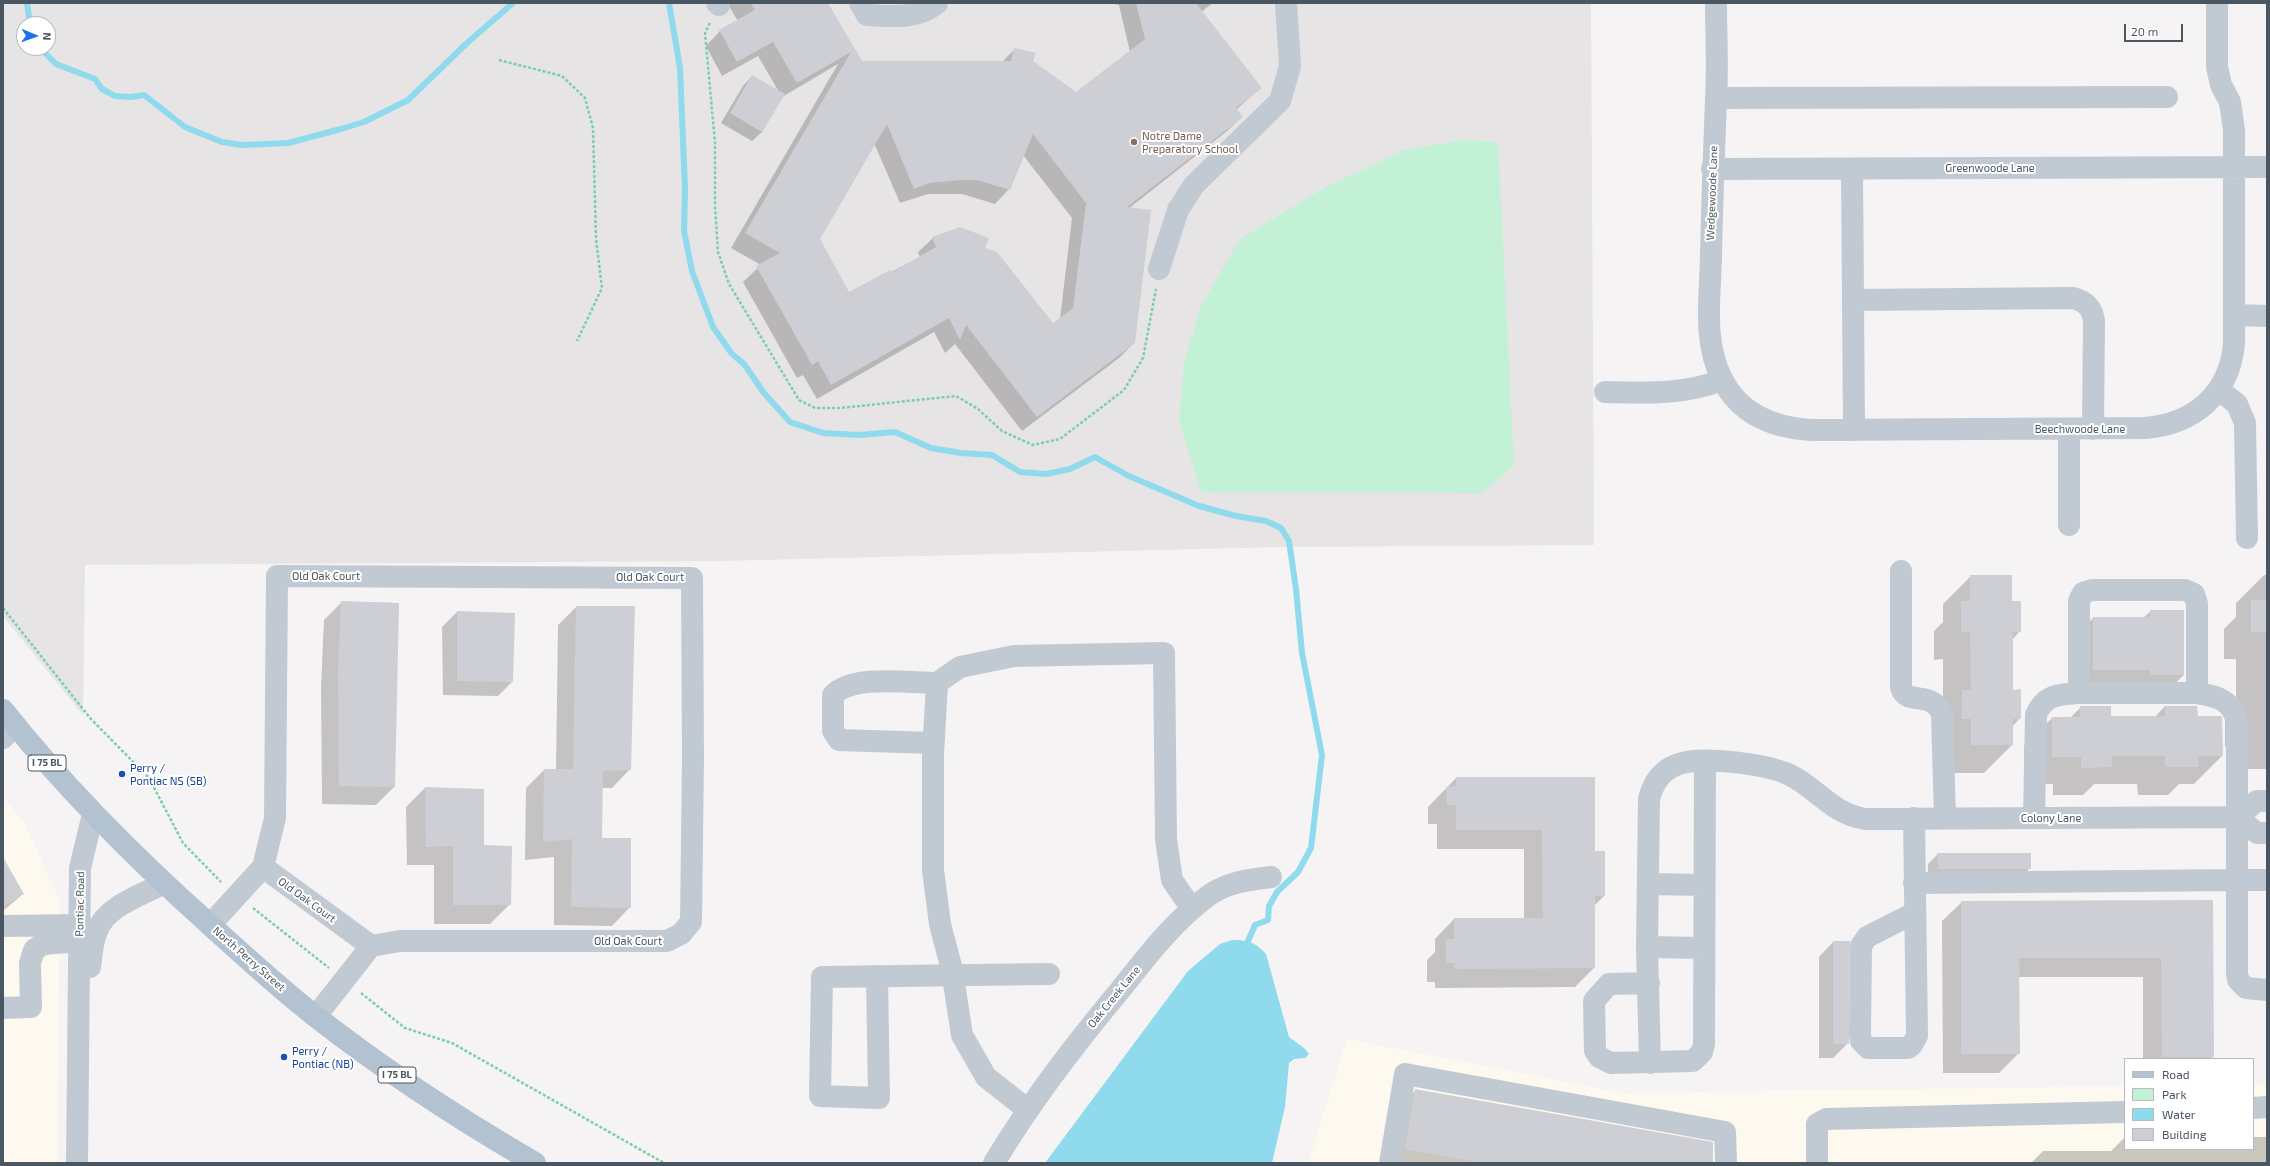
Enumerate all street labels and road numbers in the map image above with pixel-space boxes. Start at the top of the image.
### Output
street label: Wedgewoode Lane [1704,145,1720,241]
street label: Greenwoode Lane [1945,161,2035,175]
street label: Beechwoode Lane [2035,422,2125,436]
street label: Old Oak Court [292,569,360,583]
street label: Old Oak Court [616,570,684,584]
road number: I 75 BL [28,755,66,771]
street label: Colony Lane [2021,811,2081,825]
street label: Pontiac Road [73,871,87,937]
street label: Old Oak Court [276,875,338,925]
street label: North Perry Street [210,924,288,994]
street label: Old Oak Court [594,934,662,948]
street label: Oak Creek Lane [1085,963,1143,1031]
road number: I 75 BL [378,1067,416,1083]

